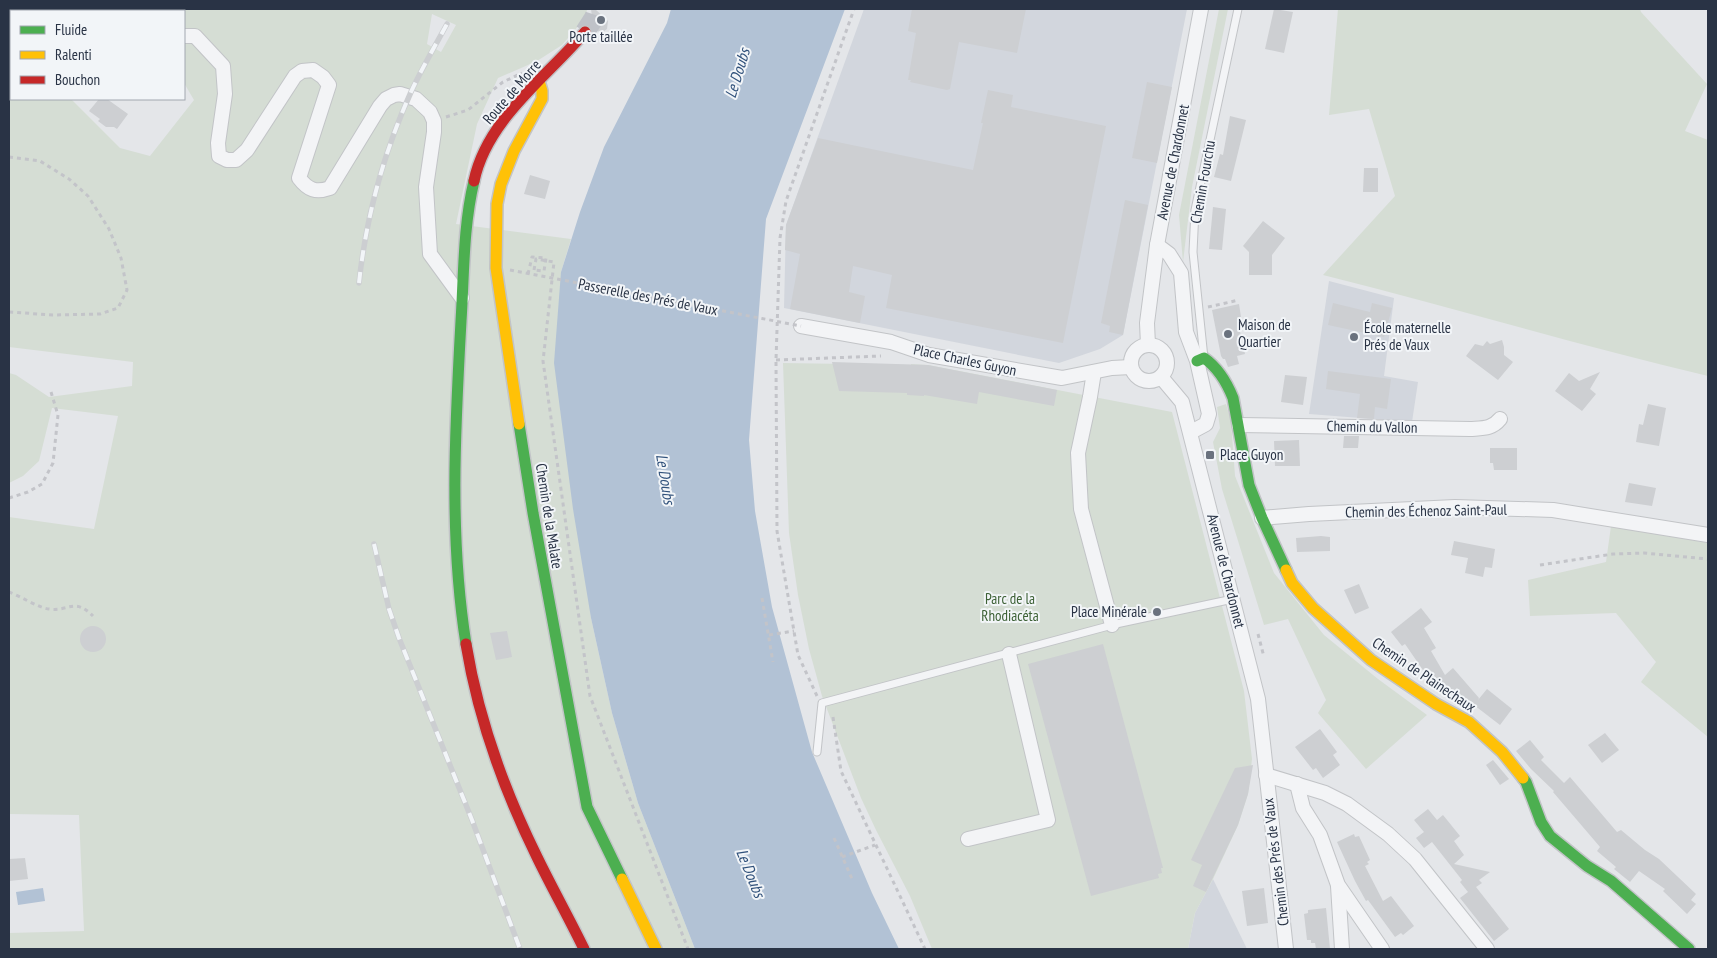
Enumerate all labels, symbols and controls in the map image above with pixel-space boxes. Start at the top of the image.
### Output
legend [10,10,185,100]
marker: Porte taillée [595,14,607,26]
text: Fluide [55,20,87,39]
place label: Porte taillée [569,27,633,46]
water label: Le Doubs [720,44,754,100]
text: Ralenti [55,45,92,64]
street label: Route de Morre [478,56,545,128]
text: Bouchon [55,70,100,89]
street label: Avenue de Chardonnet [1152,103,1193,221]
street label: Chemin Fourchu [1186,139,1219,225]
street label: Passerelle des Prés de Vaux [577,274,719,319]
place label: Maison de Quartier [1238,315,1291,351]
place label: École maternelle Prés de Vaux [1364,318,1451,354]
marker: Maison de Quartier [1222,328,1234,340]
marker: École maternelle Prés de Vaux [1348,331,1360,343]
street label: Place Charles Guyon [912,339,1018,380]
street label: Chemin du Vallon [1327,416,1418,437]
place label: Place Guyon [1220,445,1283,464]
marker: Place Guyon [1204,449,1216,461]
water label: Le Doubs [652,452,680,507]
street label: Chemin de la Malate [532,462,567,570]
street label: Chemin des Échenoz Saint-Paul [1345,500,1508,521]
street label: Avenue de Chardonnet [1203,512,1250,630]
park label: Parc de la Rhodiacéta [981,589,1039,625]
place label: Place Minérale [1071,602,1147,621]
marker: Place Minérale [1151,606,1163,618]
street label: Chemin de Plainechaux [1369,633,1480,716]
street label: Chemin des Prés de Vaux [1258,797,1293,927]
water label: Le Doubs [732,846,770,902]

